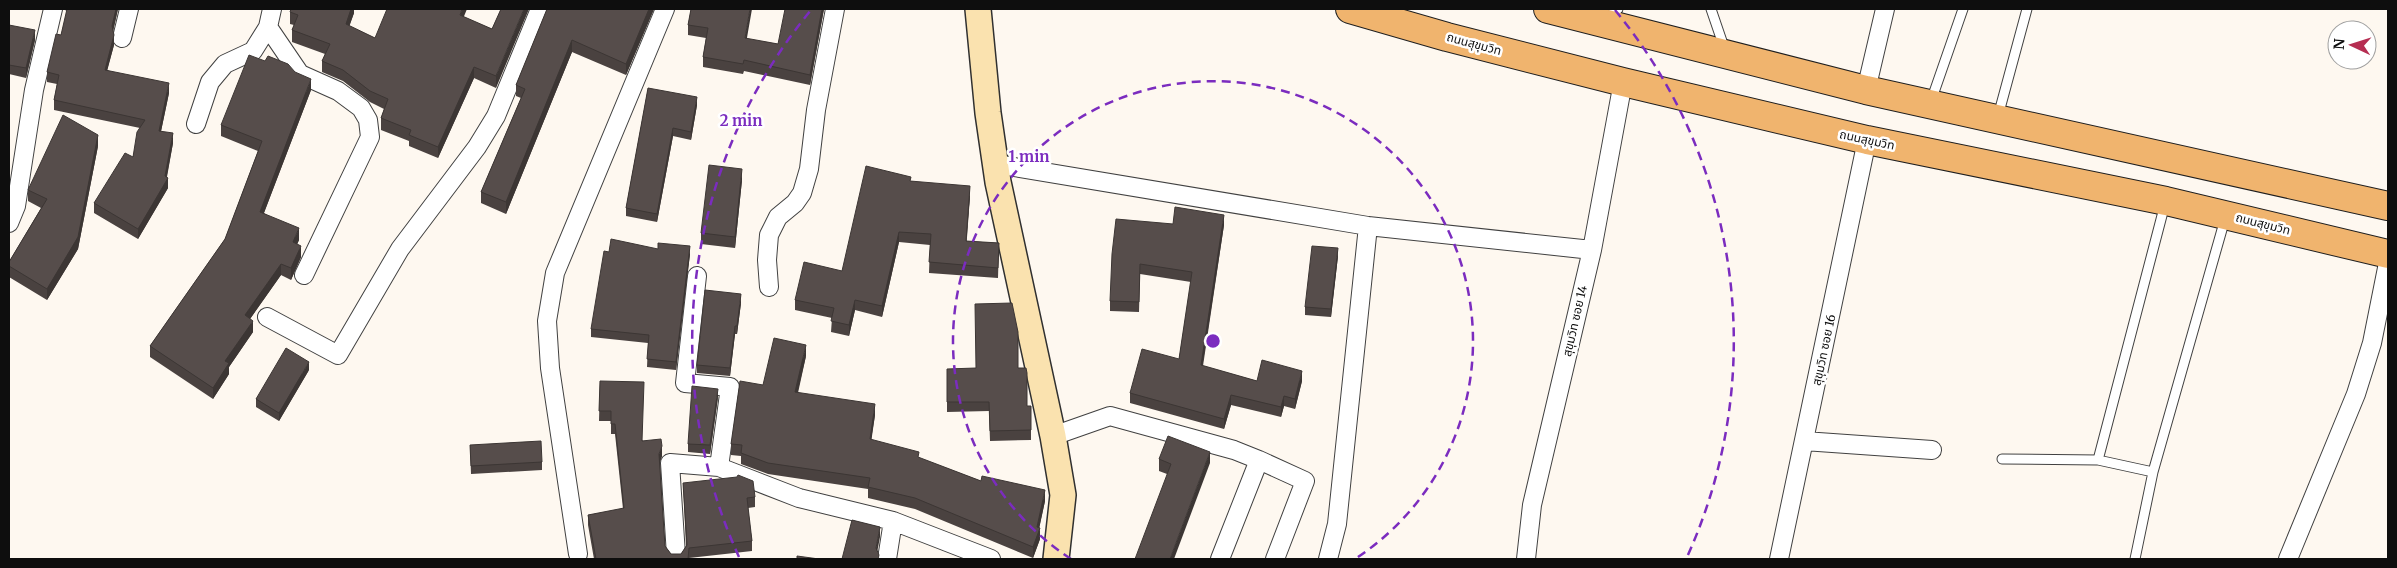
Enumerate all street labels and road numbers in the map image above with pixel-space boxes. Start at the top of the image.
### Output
street label: ถนนสุขุมวิท [1445,29,1503,58]
street label: ถนนสุขุมวิท [1838,126,1896,153]
street label: ถนนสุขุมวิท [2234,209,2292,238]
street label: สุขุมวิท ซอย 14 [1559,283,1590,358]
street label: สุขุมวิท ซอย 16 [1809,313,1838,387]

